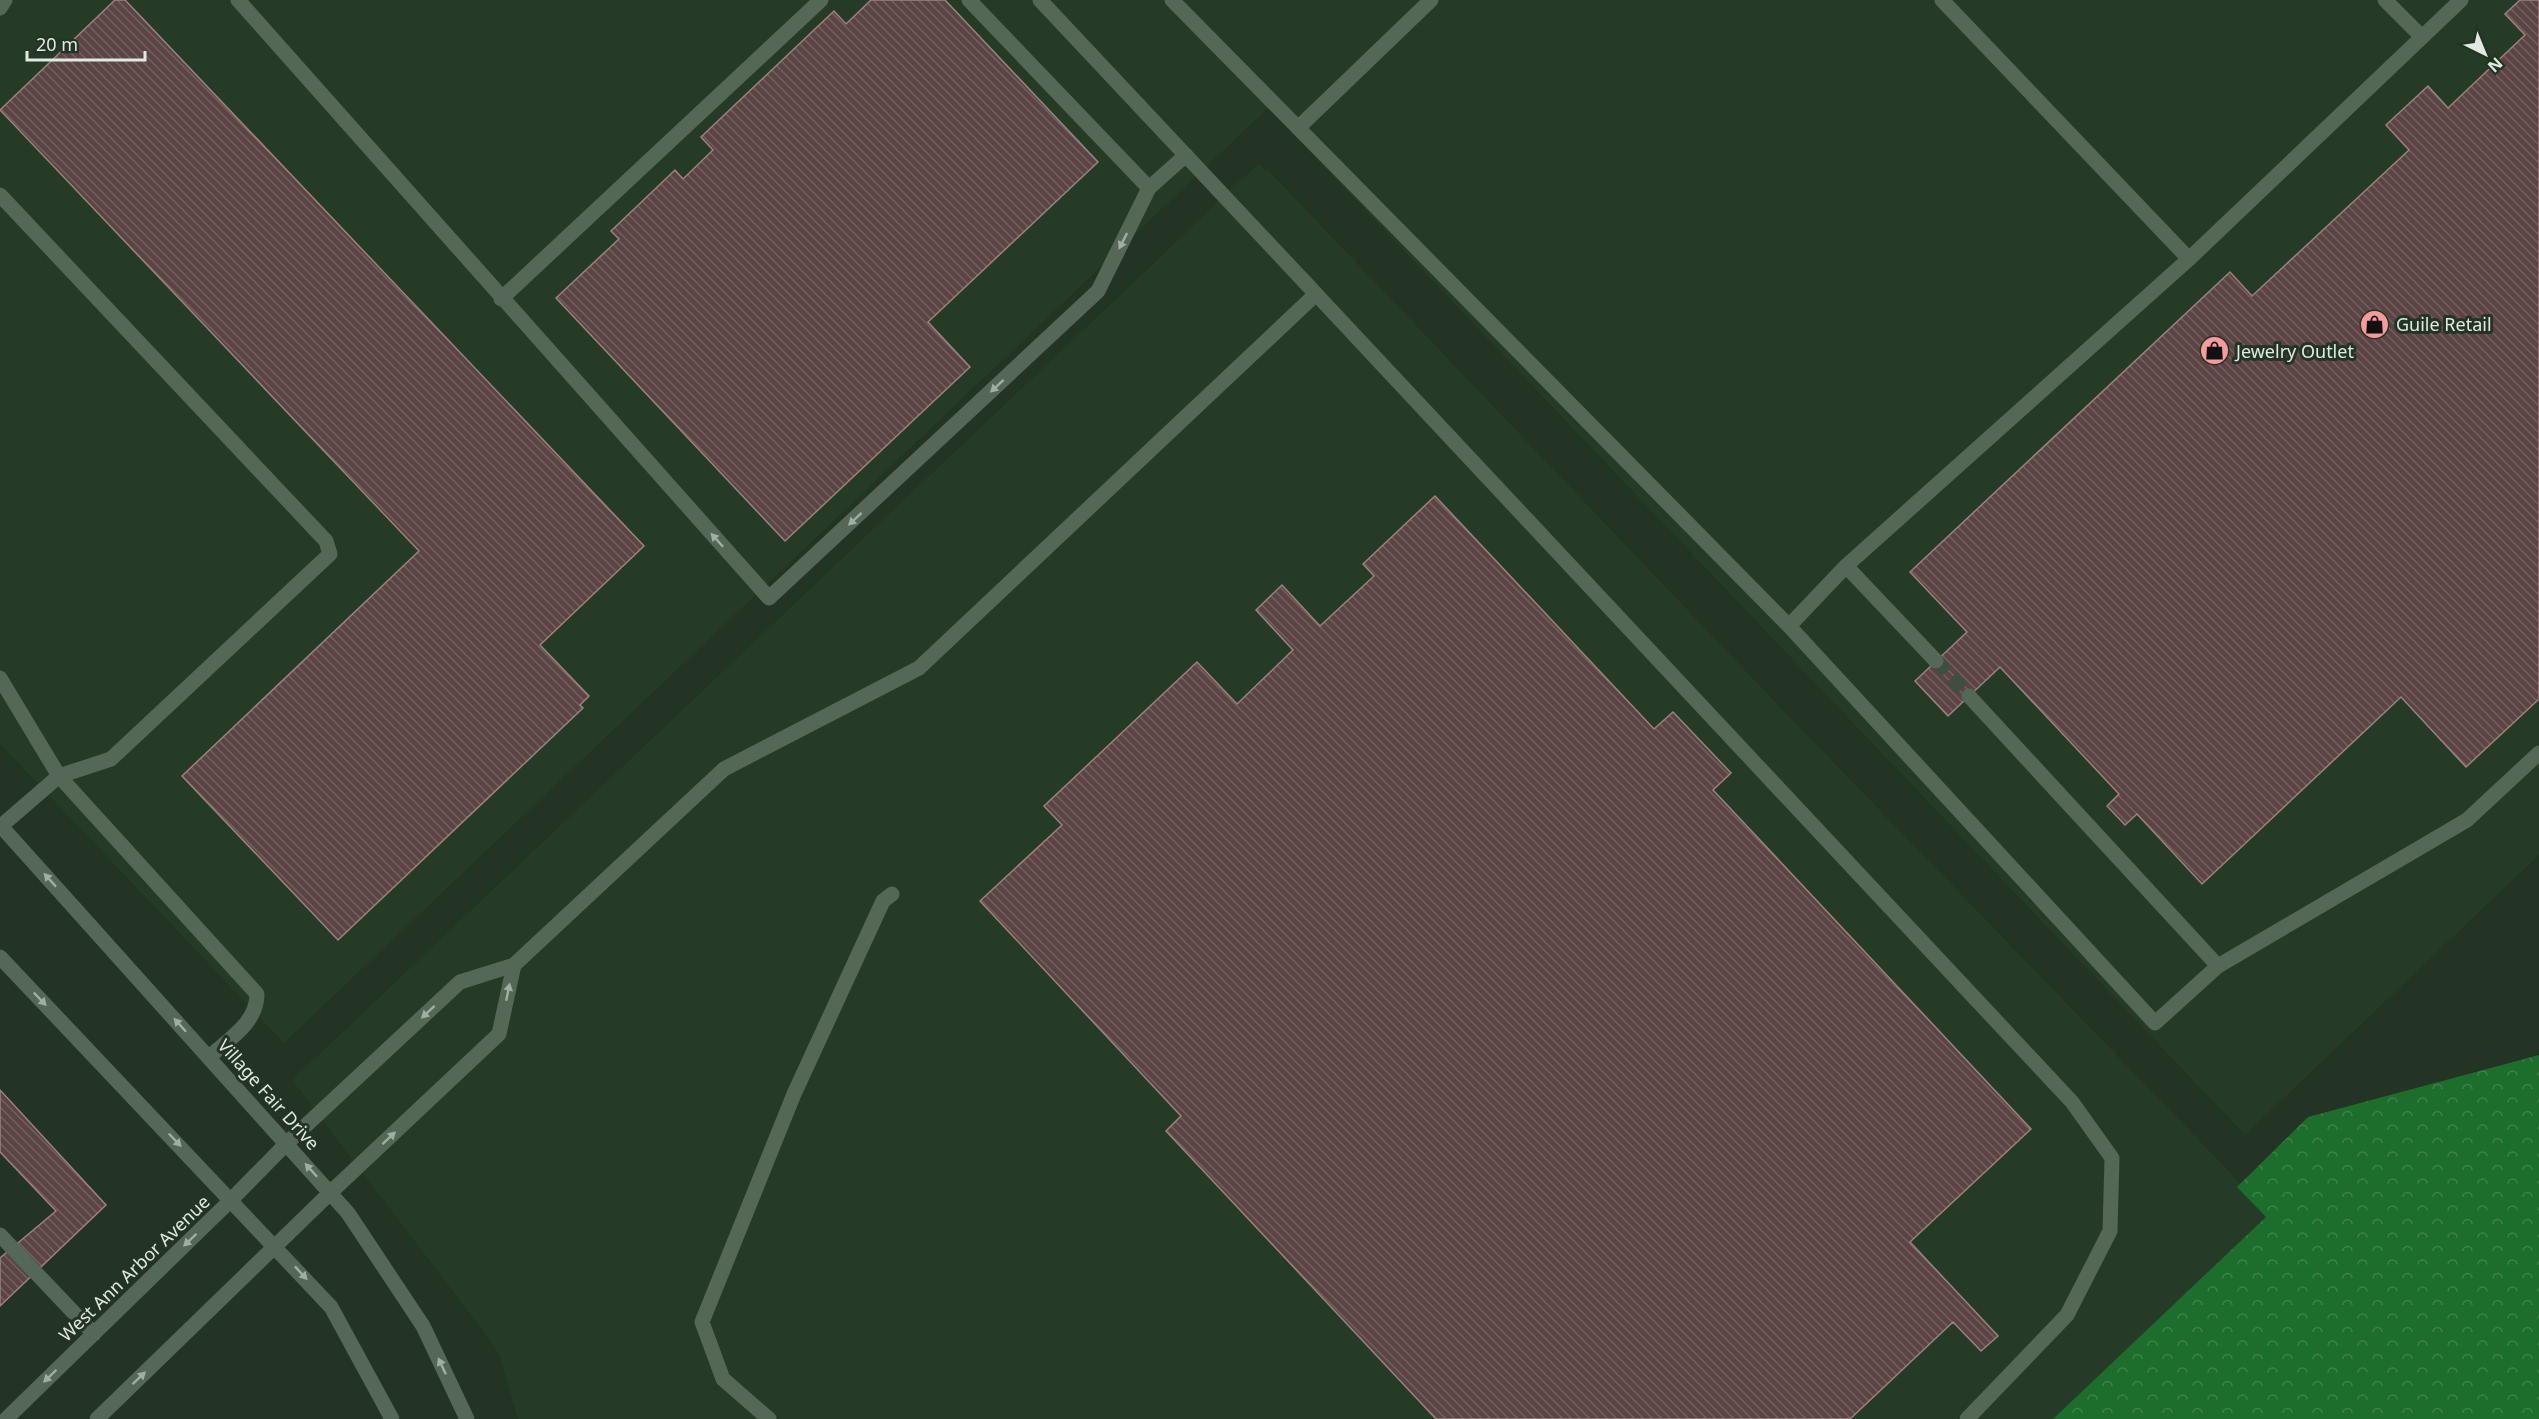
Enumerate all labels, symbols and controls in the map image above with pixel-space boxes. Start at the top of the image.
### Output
scale bar [27,24,146,62]
north arrow [2455,24,2515,84]
text: 20 m [36,32,78,56]
text: N [2483,52,2507,77]
one-way arrow [1119,232,1128,249]
shop icon: Guile Retail [2359,308,2391,340]
place label: Guile Retail [2396,312,2492,336]
shop icon: Jewelry Outlet [2199,335,2231,367]
place label: Jewelry Outlet [2234,339,2354,363]
one-way arrow [990,379,1005,392]
one-way arrow [847,512,862,526]
one-way arrow [711,533,724,548]
one-way arrow [44,873,57,888]
one-way arrow [504,982,514,1001]
one-way arrow [33,992,47,1006]
one-way arrow [421,1005,436,1018]
one-way arrow [174,1018,187,1033]
street label: Village Fair Drive [213,1033,325,1155]
one-way arrow [381,1131,396,1145]
one-way arrow [168,1133,182,1147]
one-way arrow [305,1163,318,1178]
street label: West Ann Arbor Avenue [53,1190,215,1346]
one-way arrow [183,1233,198,1247]
one-way arrow [293,1266,307,1280]
one-way arrow [437,1358,446,1375]
one-way arrow [43,1369,58,1383]
one-way arrow [132,1372,146,1386]

